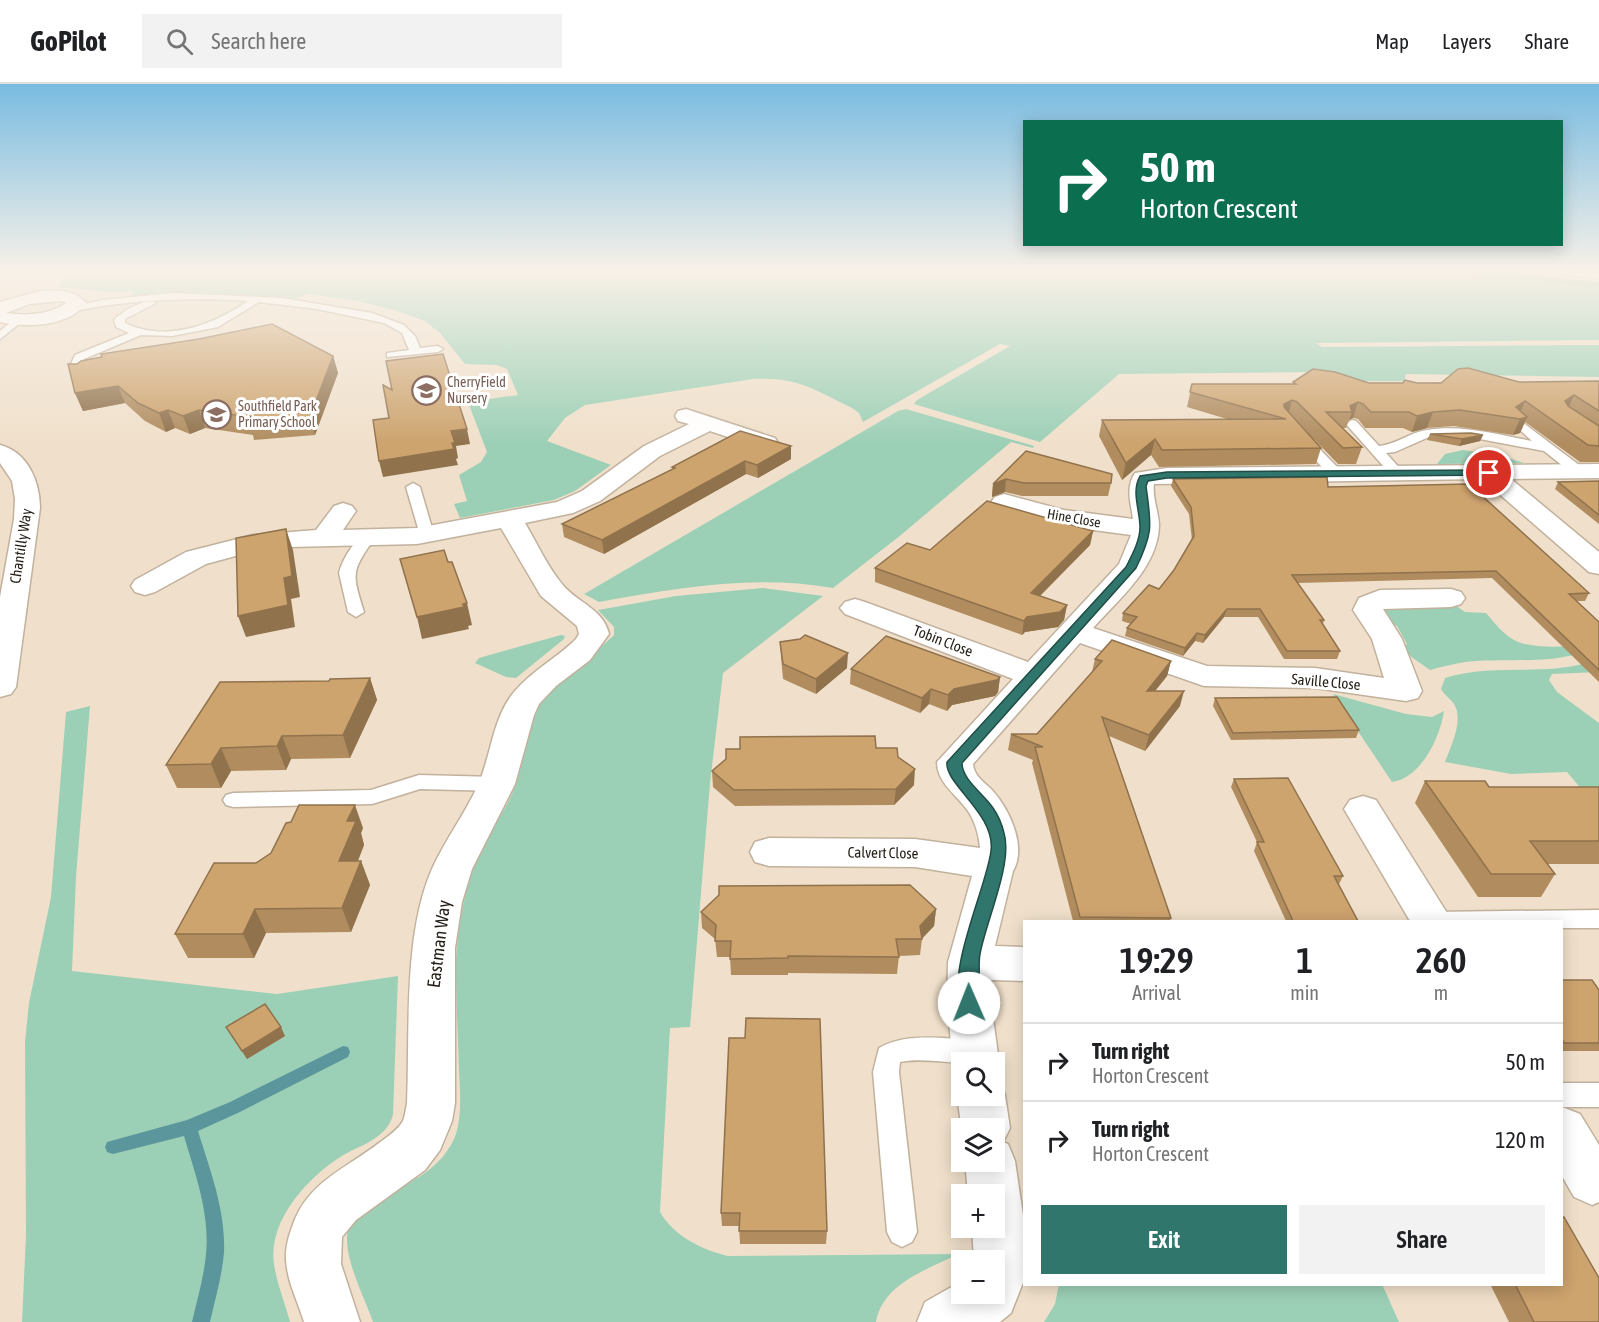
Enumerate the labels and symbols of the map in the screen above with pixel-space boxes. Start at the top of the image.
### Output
school or university icon: CherryField Nursery [410,374,442,406]
place label: CherryField Nursery [447,374,506,406]
school or university icon: Southfield Park Primary School [201,398,233,430]
place label: Southfield Park Primary School [238,398,317,430]
pin [1463,447,1514,498]
street label: Hine Close [1046,505,1102,531]
street label: Chantilly Way [6,507,35,585]
street label: Tobin Close [911,621,976,660]
street label: Saville Close [1291,670,1361,693]
street label: Calvert Close [847,843,919,862]
street label: Eastman Way [423,899,454,989]
position arrow [937,971,1001,1035]

